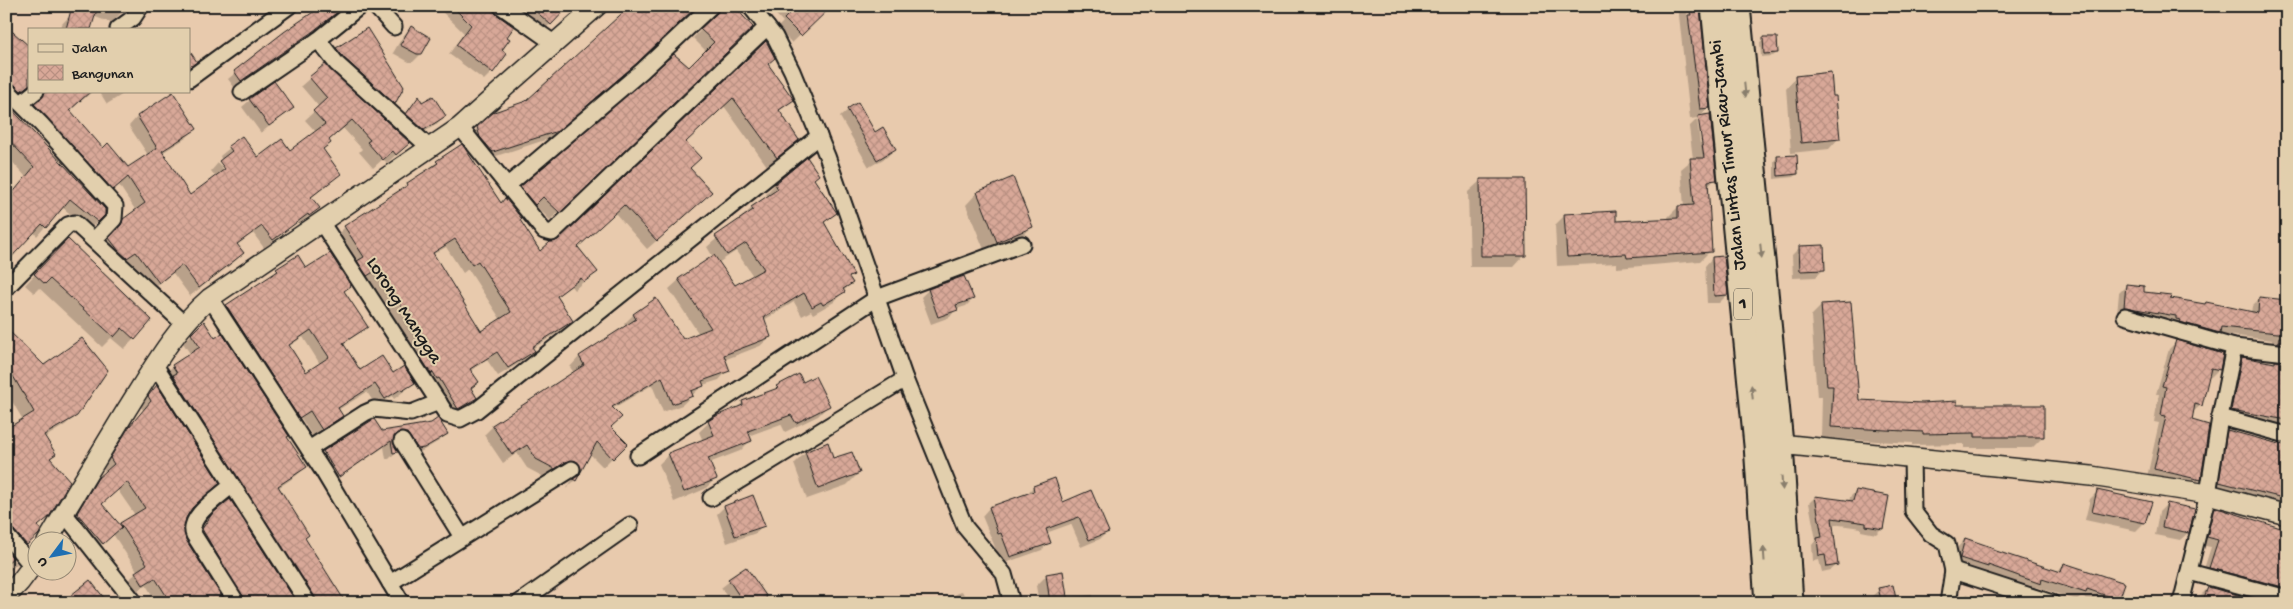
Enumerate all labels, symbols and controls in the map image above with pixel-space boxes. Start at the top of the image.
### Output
legend [28,28,190,92]
street label: Jalan Lintas Timur Riau-Jambi [1705,39,1753,271]
text: Jalan [72,40,107,58]
text: Bangunan [71,66,133,84]
one-way arrow [1742,82,1750,98]
one-way arrow [1757,244,1765,260]
street label: Lorong Mangga [360,253,447,370]
road number: 1 [1734,288,1752,320]
one-way arrow [1747,384,1755,400]
one-way arrow [1779,475,1787,491]
north arrow [28,532,78,582]
one-way arrow [1760,546,1768,562]
text: U [34,554,52,570]

